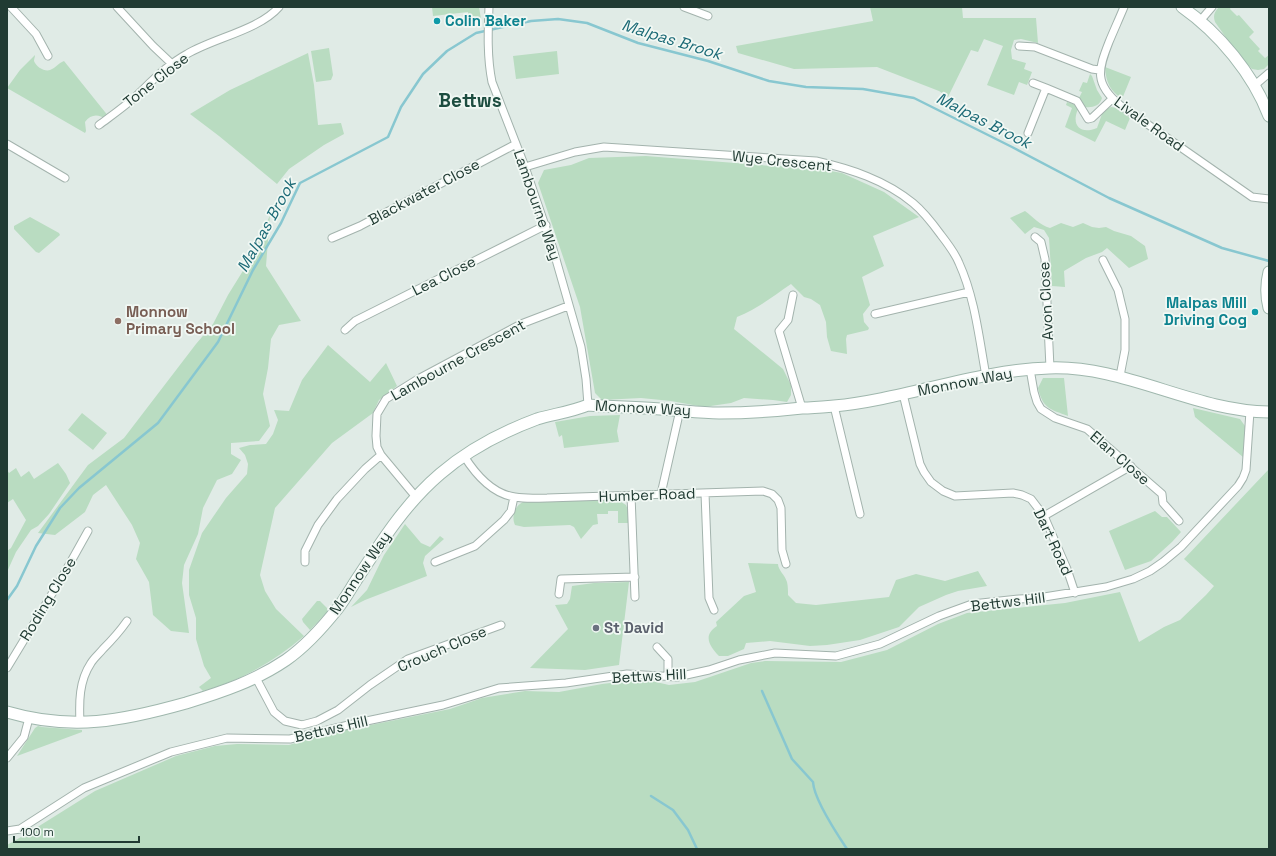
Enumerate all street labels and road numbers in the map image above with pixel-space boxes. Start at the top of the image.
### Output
street label: Tone Close [119,48,192,111]
street label: Livale Road [1111,92,1188,155]
street label: Wye Crescent [731,146,833,175]
street label: Lambourne Way [510,147,565,263]
street label: Blackwater Close [365,154,483,229]
street label: Lea Close [409,251,479,300]
street label: Avon Close [1034,261,1057,341]
street label: Lambourne Crescent [387,315,528,404]
street label: Monnow Way [916,363,1014,400]
street label: Monnow Way [595,395,692,420]
street label: Elan Close [1086,426,1154,489]
street label: Humber Road [598,483,696,506]
street label: Dart Road [1030,505,1077,578]
street label: Monnow Way [325,528,394,618]
street label: Roding Close [15,553,80,644]
street label: Bettws Hill [970,587,1046,616]
street label: Crouch Close [394,621,489,676]
street label: Bettws Hill [611,664,687,687]
street label: Bettws Hill [292,711,370,746]

